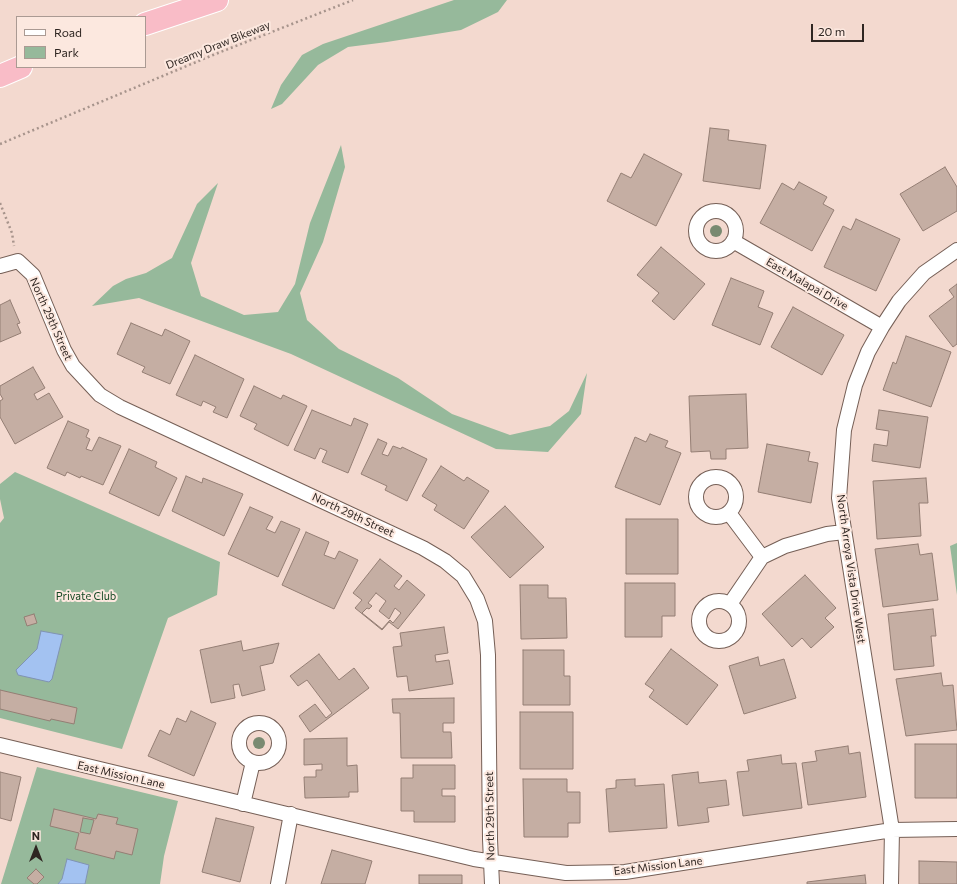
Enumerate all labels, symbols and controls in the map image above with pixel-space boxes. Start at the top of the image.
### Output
legend [16,16,146,68]
scale bar [813,16,866,42]
street label: Dreamy Draw Bikeway [164,18,272,72]
text: 20 m [818,24,845,38]
text: Road [54,25,82,39]
text: Park [54,45,79,59]
street label: East Malapai Drive [764,255,850,313]
street label: North 29th Street [27,276,75,362]
street label: North 29th Street [310,490,396,540]
street label: North Arroya Vista Drive West [834,494,868,644]
park label: Private Club [56,589,116,603]
street label: East Mission Lane [76,759,166,791]
street label: North 29th Street [483,771,497,861]
north arrow [16,828,56,868]
text: N [32,829,40,842]
street label: East Mission Lane [613,854,703,878]

